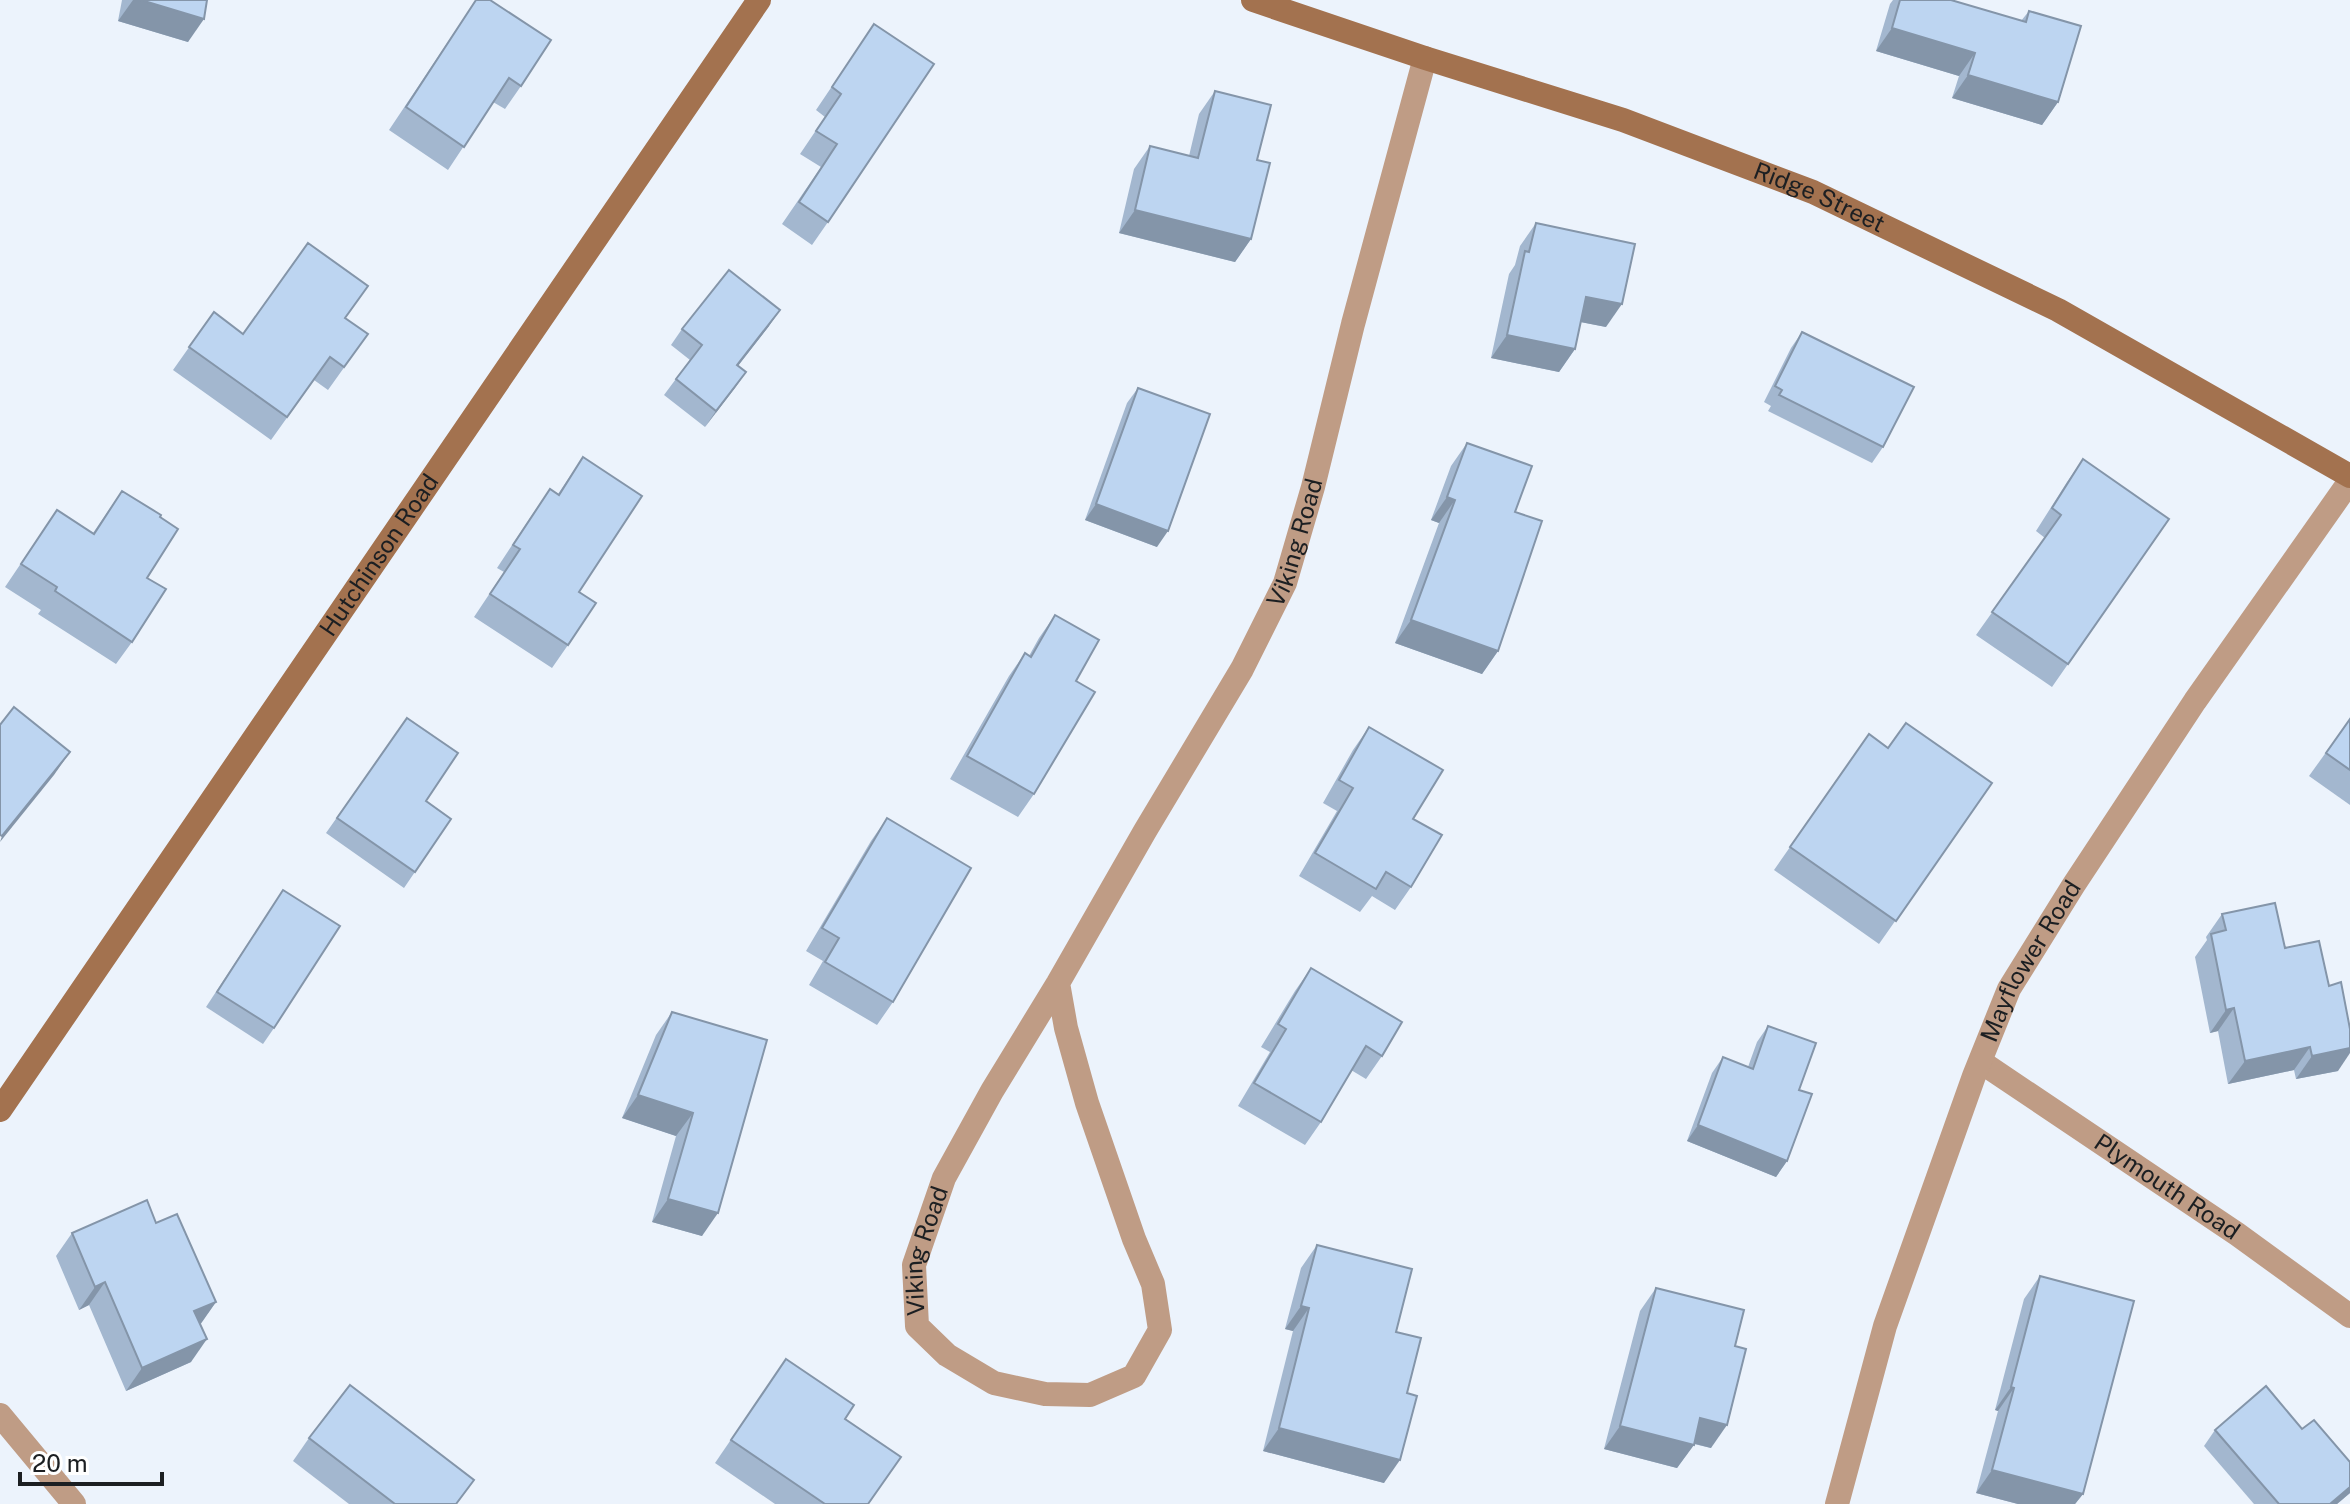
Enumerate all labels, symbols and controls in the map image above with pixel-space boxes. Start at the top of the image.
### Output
street label: Ridge Street [1750,156,1890,238]
street label: Hutchinson Road [313,468,444,641]
street label: Viking Road [1260,475,1328,611]
street label: Mayflower Road [1974,875,2086,1046]
street label: Plymouth Road [2090,1127,2245,1245]
street label: Viking Road [899,1182,953,1317]
scale bar [20,1436,162,1486]
text: 20 m [32,1449,88,1477]

